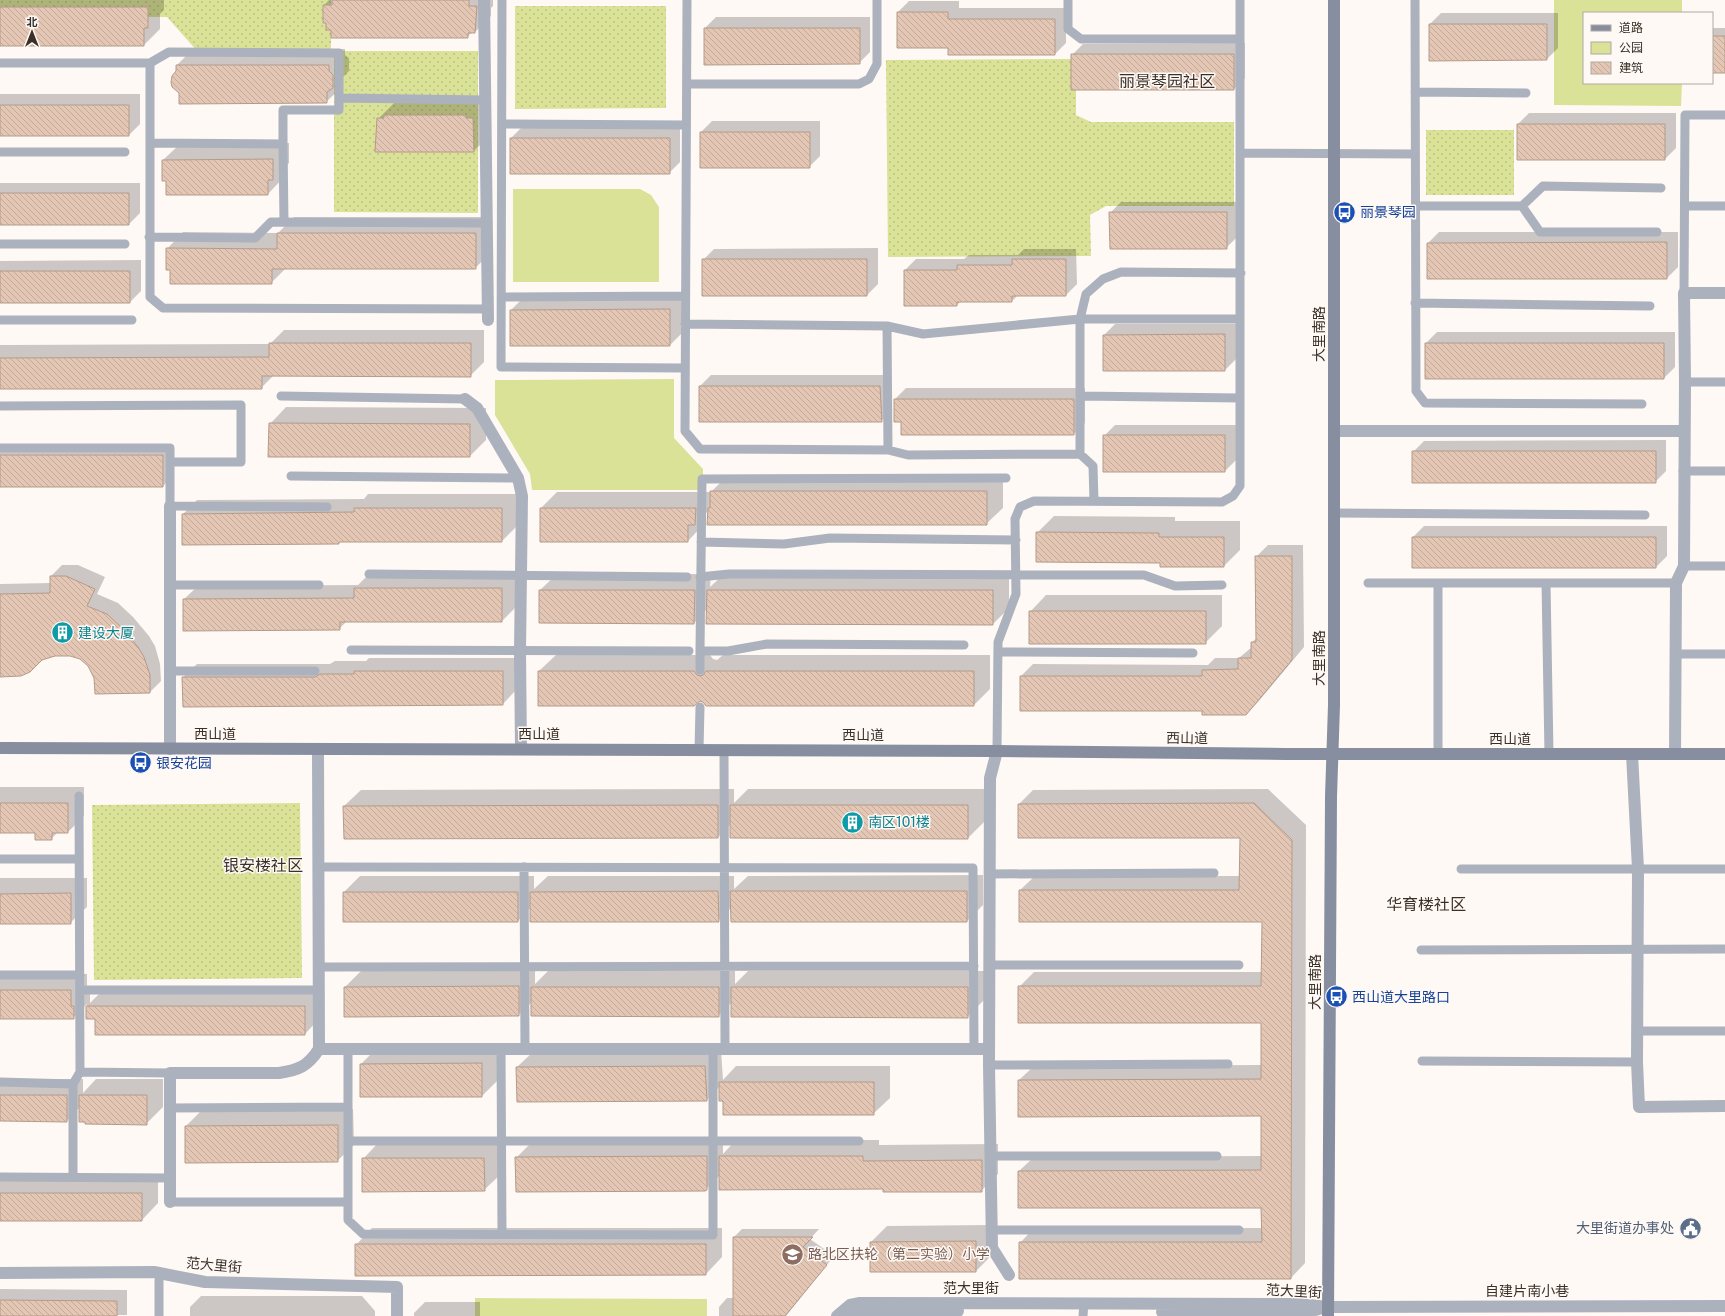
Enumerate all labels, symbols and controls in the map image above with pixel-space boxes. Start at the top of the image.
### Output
north arrow [12,12,52,52]
legend [1583,12,1713,84]
text: 北 [27,16,38,28]
text: 道路 [1619,21,1643,35]
text: 公园 [1619,41,1643,55]
text: 建筑 [1619,61,1643,75]
district label: 丽景琴园社区 [1119,72,1215,91]
bus stop icon: 丽景琴园 [1332,199,1358,225]
place label: 丽景琴园 [1360,204,1416,220]
street label: 大里南路 [1311,306,1327,362]
building icon: 建设大厦 [50,620,76,646]
place label: 建设大厦 [78,625,134,641]
street label: 大里南路 [1311,630,1327,686]
street label: 西山道 [194,726,236,742]
street label: 西山道 [518,726,560,742]
street label: 西山道 [842,727,884,743]
street label: 西山道 [1166,730,1208,746]
street label: 西山道 [1489,731,1531,747]
bus stop icon: 银安花园 [128,750,154,776]
place label: 银安花园 [156,755,212,771]
building icon: 南区101楼 [840,809,866,835]
place label: 南区101楼 [868,814,930,830]
district label: 银安楼社区 [223,856,303,875]
district label: 华育楼社区 [1386,895,1466,914]
street label: 大里南路 [1307,954,1323,1010]
bus stop icon: 西山道大里路口 [1324,984,1350,1010]
place label: 西山道大里路口 [1352,989,1450,1005]
public building icon: 大里街道办事处 [1677,1215,1703,1241]
place label: 大里街道办事处 [1576,1220,1674,1236]
school or university icon: 路北区扶轮（第二实验）小学 [780,1241,806,1267]
place label: 路北区扶轮（第二实验）小学 [808,1246,990,1262]
street label: 范大里街 [185,1255,243,1275]
street label: 范大里街 [943,1280,999,1296]
street label: 范大里街 [1266,1282,1322,1300]
street label: 自建片南小巷 [1485,1283,1569,1299]

